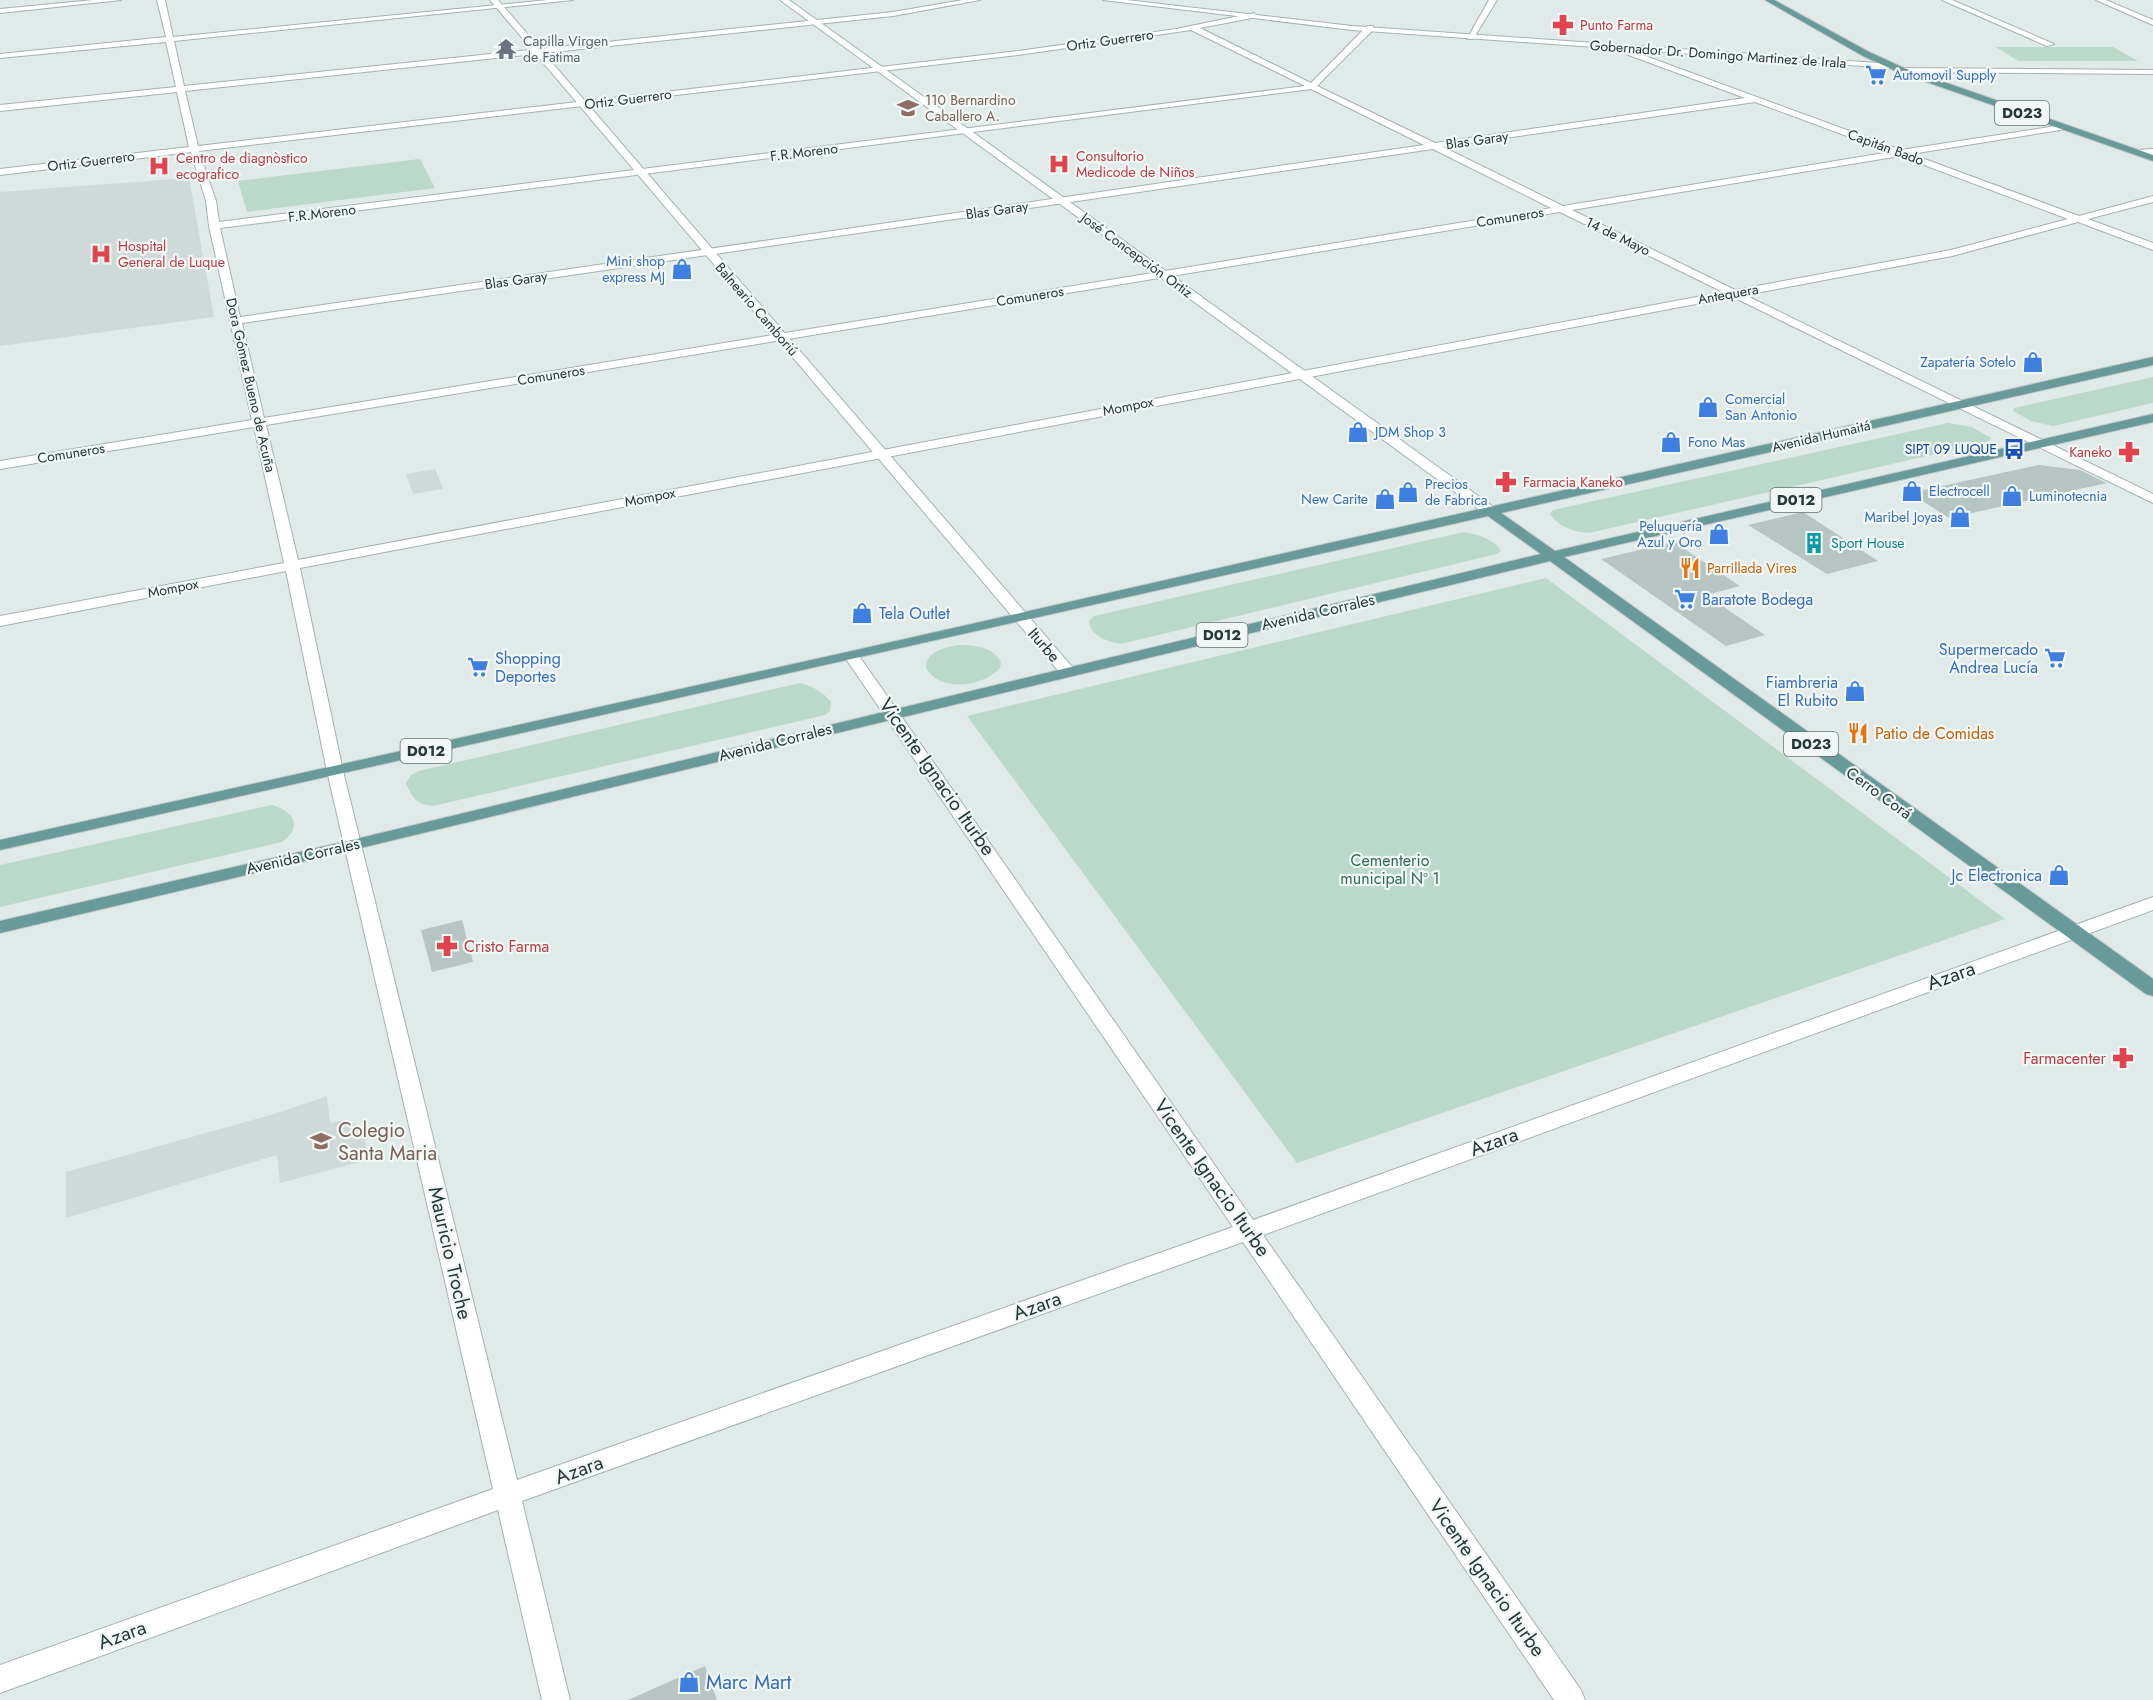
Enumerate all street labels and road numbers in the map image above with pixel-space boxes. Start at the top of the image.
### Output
street label: Ortiz Guerrero [1065,24,1155,56]
street label: Gobernador Dr. Domingo Martinez de Irala [1589,35,1847,73]
street label: Ortiz Guerrero [583,84,673,114]
road number: D023 [1995,101,2049,125]
street label: Capitán Bado [1845,124,1927,170]
street label: Blas Garay [1444,126,1510,154]
street label: F.R.Moreno [769,138,839,166]
street label: Ortiz Guerrero [46,146,136,176]
street label: Blas Garay [964,196,1030,224]
street label: F.R.Moreno [287,199,357,227]
street label: Comuneros [1475,202,1545,232]
street label: José Concepción Ortiz [1076,207,1197,303]
street label: 14 de Mayo [1582,212,1654,260]
street label: Balneario Camboriú [711,258,803,360]
street label: Blas Garay [483,266,549,294]
street label: Antequera [1696,279,1760,309]
street label: Comuneros [995,281,1065,311]
street label: Dora Gómez Bueno de Acuña [221,296,281,474]
street label: Comuneros [516,360,586,390]
street label: Mompox [1101,391,1155,421]
street label: Avenida Humaitá [1770,415,1872,457]
street label: Comuneros [36,438,106,468]
street label: Mompox [623,482,677,512]
road number: D012 [1770,488,1822,512]
street label: Mompox [146,573,200,603]
street label: Avenida Corrales [1259,588,1377,636]
street label: Iturbe [1023,623,1065,667]
road number: D012 [1196,623,1248,647]
street label: Vicente Ignacio Iturbe [872,692,1002,862]
street label: Avenida Corrales [716,717,834,767]
road number: D023 [1784,732,1838,756]
road number: D012 [400,739,452,763]
street label: Cerro Corá [1841,761,1917,825]
street label: Avenida Corrales [244,832,362,880]
street label: Azara [1923,954,1979,998]
street label: Vicente Ignacio Iturbe [1147,1093,1277,1263]
street label: Azara [1466,1120,1522,1164]
street label: Mauricio Troche [421,1184,479,1322]
street label: Azara [1009,1284,1065,1328]
street label: Azara [551,1448,607,1492]
street label: Vicente Ignacio Iturbe [1422,1493,1552,1663]
street label: Azara [94,1613,150,1657]

